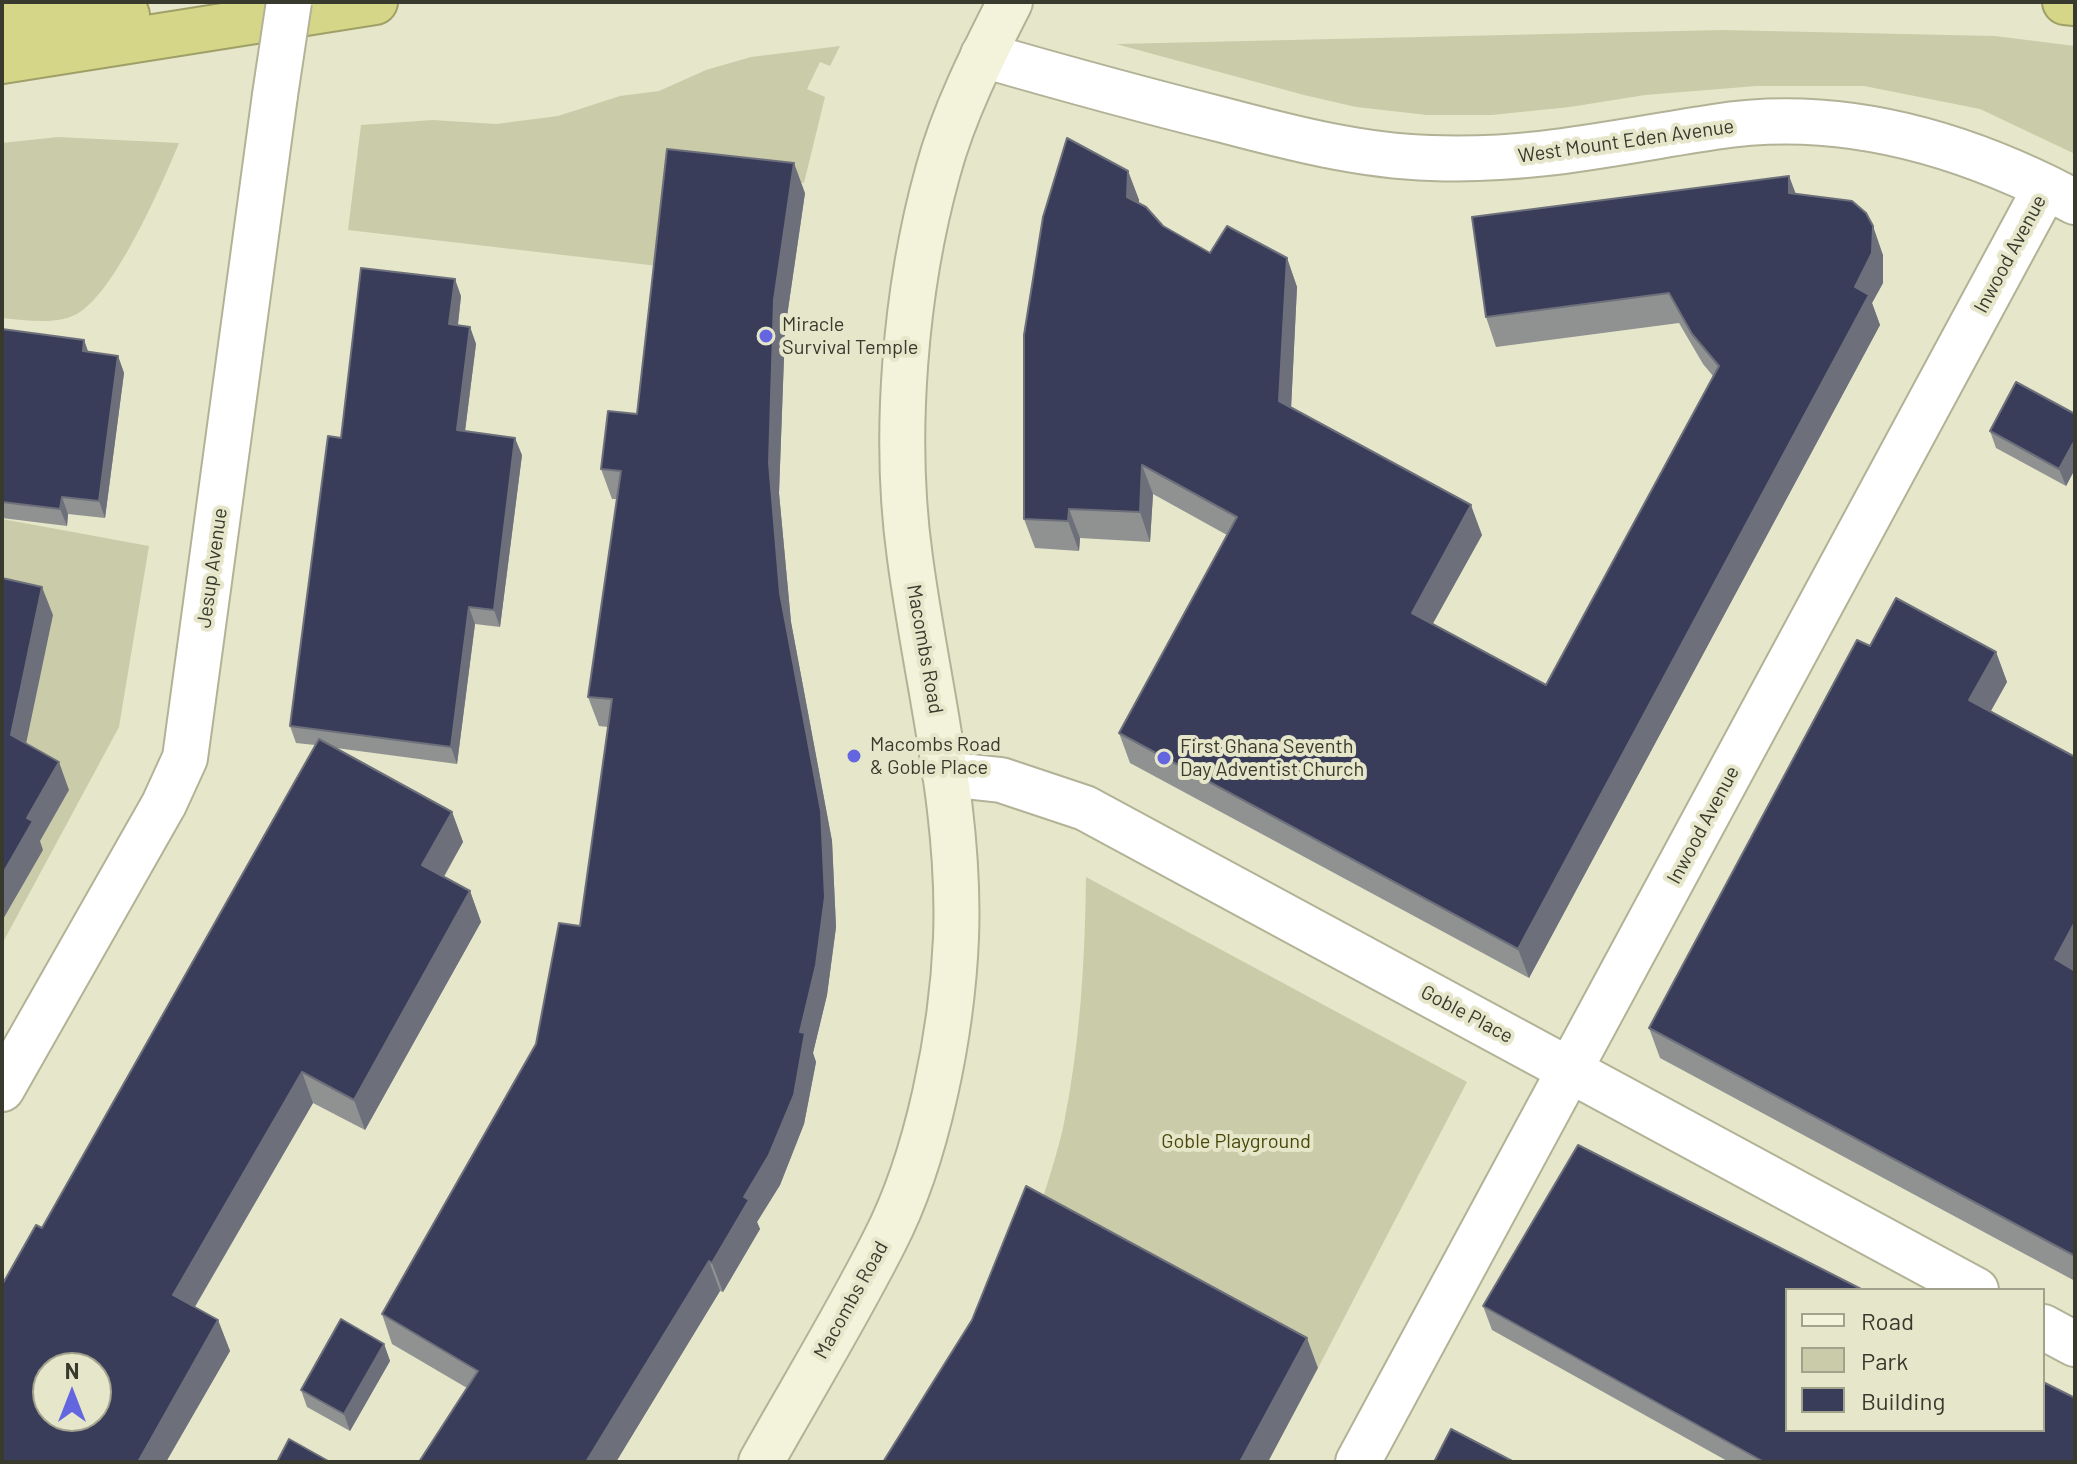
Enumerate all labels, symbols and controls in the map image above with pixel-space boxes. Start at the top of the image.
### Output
street label: West Mount Eden Avenue [1516,114,1736,168]
street label: Inwood Avenue [1969,191,2051,317]
place label: Miracle Survival Temple [782,312,918,359]
marker: Miracle Survival Temple [757,327,775,345]
street label: Jesup Avenue [192,506,232,630]
street label: Macombs Road [902,582,948,716]
place label: Macombs Road & Goble Place [870,732,1001,779]
place label: First Ghana Seventh Day Adventist Church [1180,734,1364,781]
marker: Macombs Road & Goble Place [845,747,863,765]
marker: First Ghana Seventh Day Adventist Church [1155,749,1173,767]
street label: Inwood Avenue [1662,762,1744,888]
street label: Goble Place [1417,980,1517,1048]
park label: Goble Playground [1161,1129,1311,1153]
street label: Macombs Road [809,1237,893,1363]
legend [1785,1288,2045,1432]
text: Road [1861,1306,1914,1335]
text: Park [1861,1346,1908,1375]
north arrow [32,1352,112,1432]
text: N [65,1357,79,1383]
text: Building [1861,1386,1945,1415]

